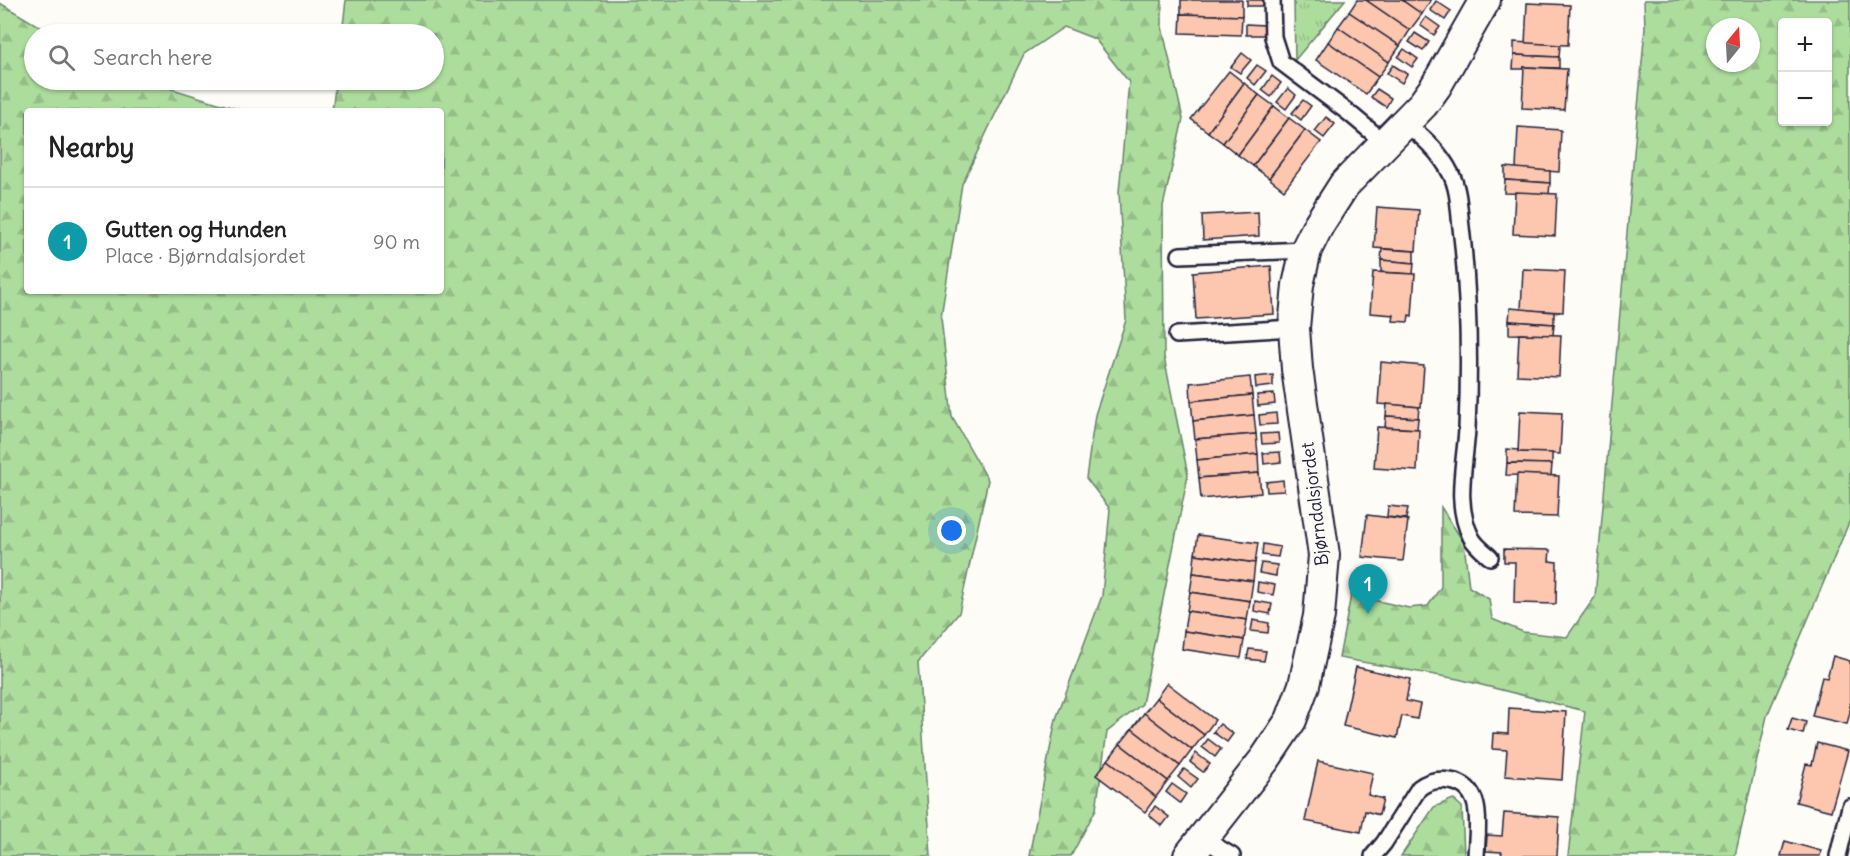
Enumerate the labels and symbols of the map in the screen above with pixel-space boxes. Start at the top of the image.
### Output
north arrow [1706,18,1760,72]
street label: Bjørndalsjordet [1296,441,1333,567]
your location [937,516,966,545]
pin: 1 [1348,564,1388,614]

